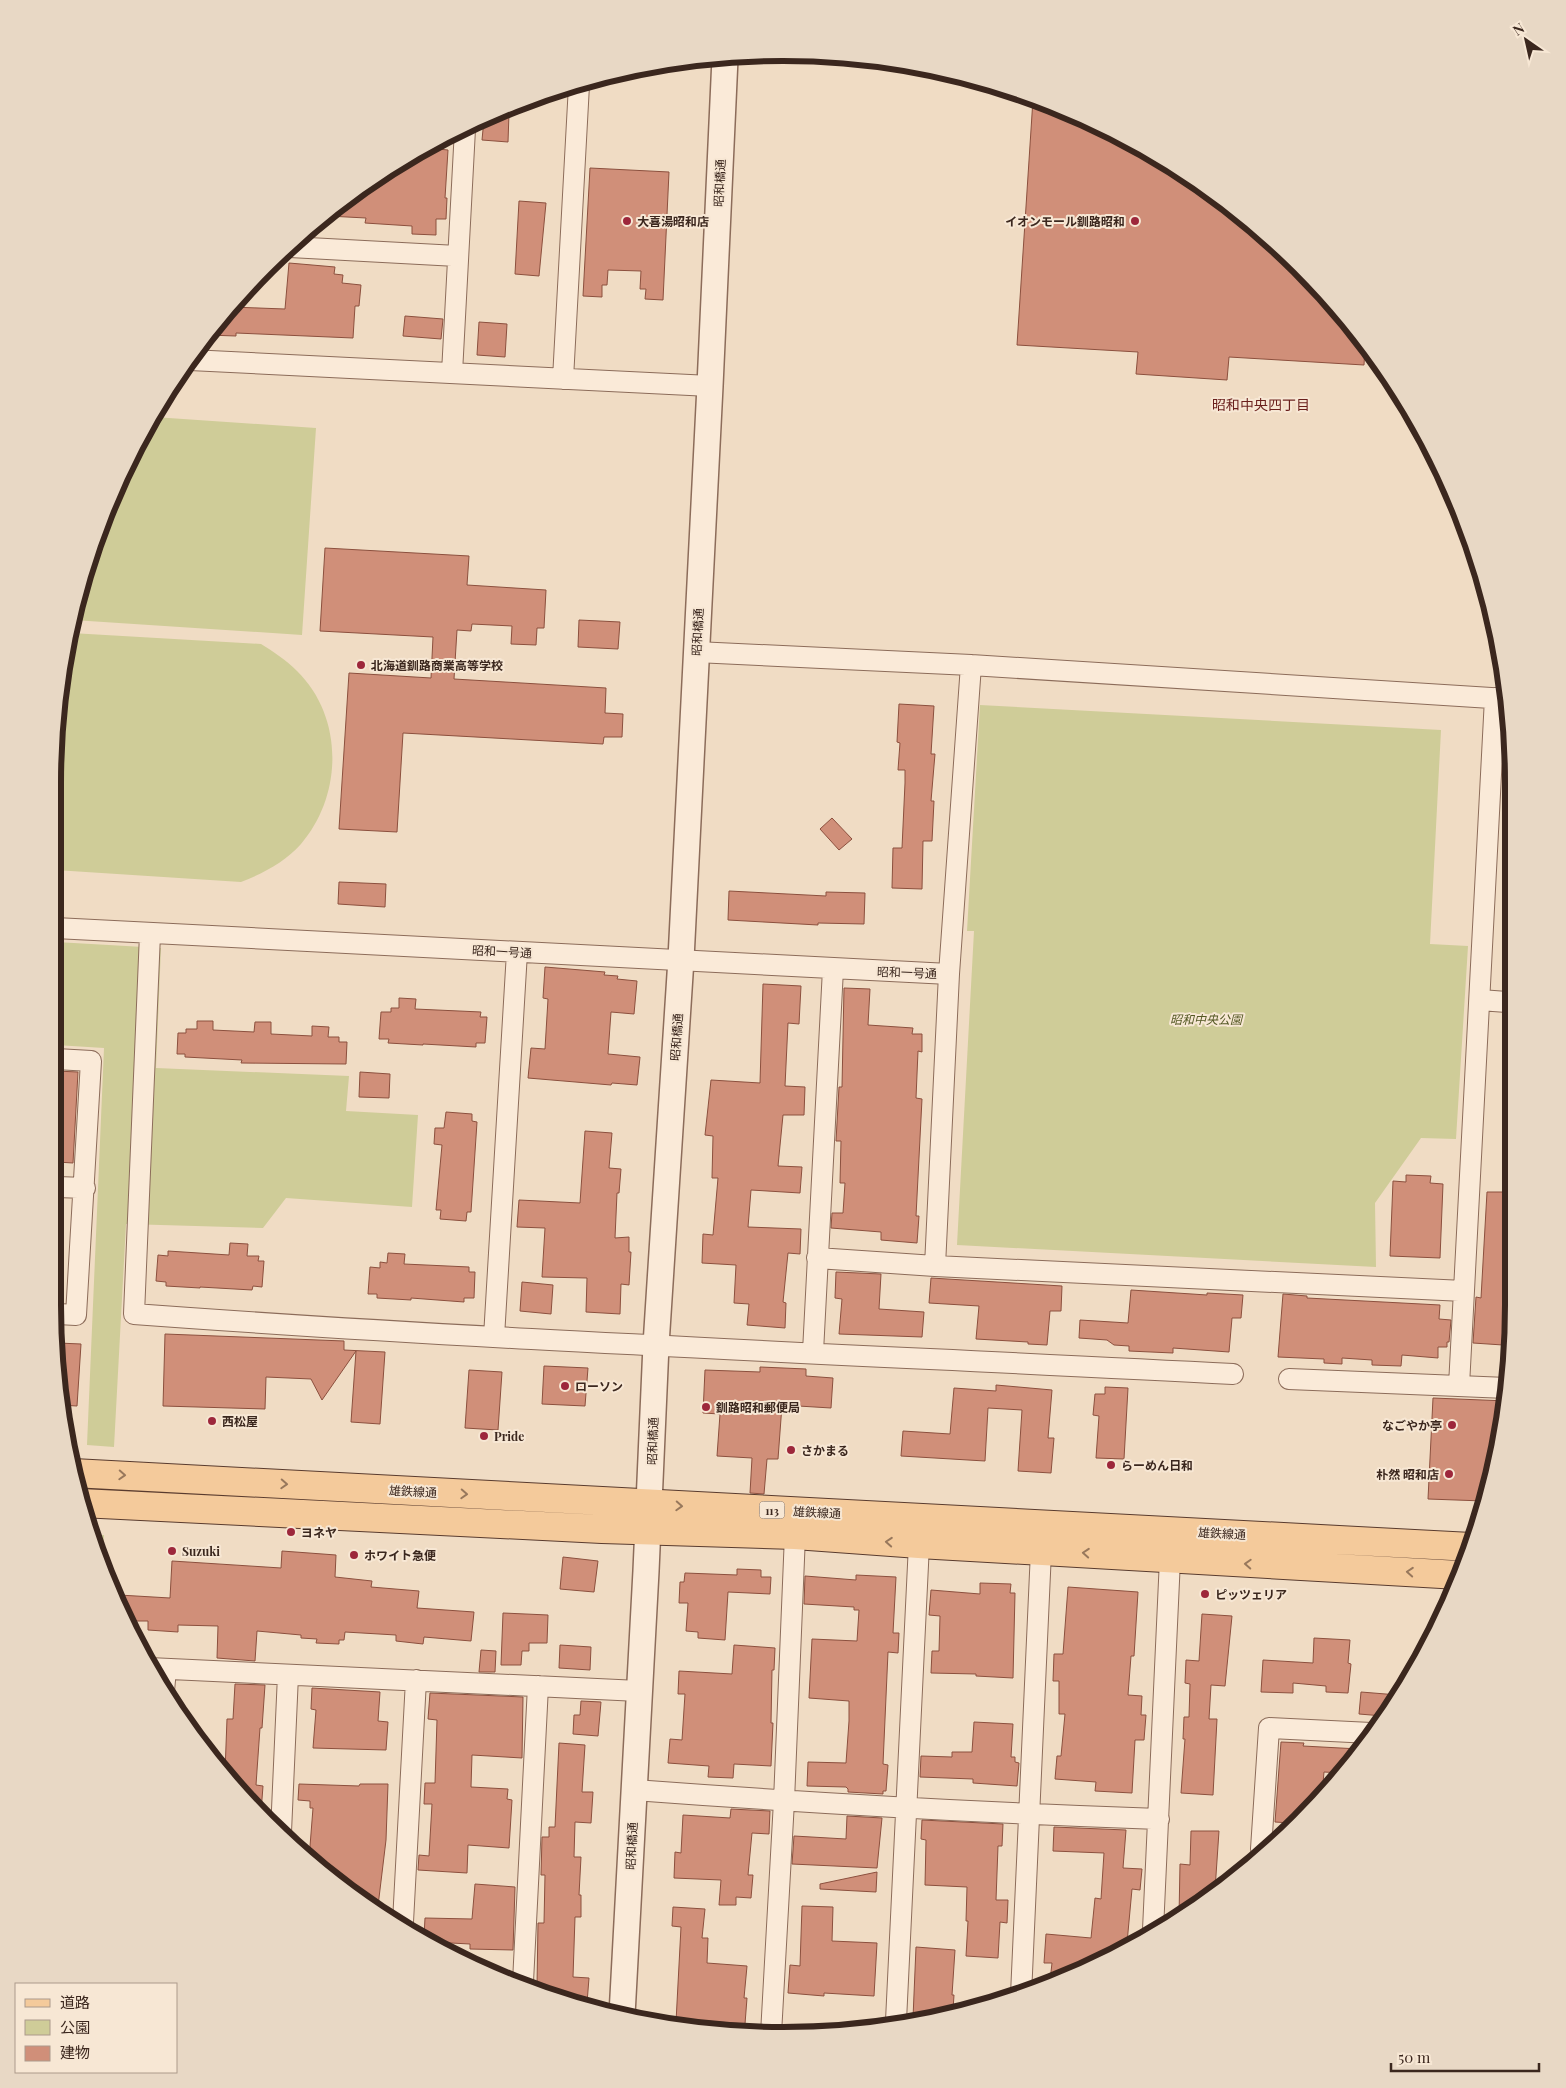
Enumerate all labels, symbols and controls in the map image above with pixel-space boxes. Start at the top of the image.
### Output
north arrow [1501,15,1551,65]
text: N [1509,18,1528,40]
street label: 昭和橋通 [710,159,728,207]
place label: 大喜湯昭和店 [637,213,709,229]
place label: イオンモール釧路昭和 [1005,213,1125,229]
marker: 大喜湯昭和店 [621,215,633,227]
marker: イオンモール釧路昭和 [1129,215,1141,227]
district label: 昭和中央四丁目 [1212,395,1310,414]
street label: 昭和橋通 [688,608,706,656]
place label: 北海道釧路商業高等学校 [371,657,503,673]
marker: 北海道釧路商業高等学校 [355,659,367,671]
street label: 昭和一号通 [472,941,532,961]
street label: 昭和一号通 [877,963,937,981]
park label: 昭和中央公園 [1170,1011,1244,1027]
street label: 昭和橋通 [666,1012,686,1062]
place label: ローソン [575,1378,623,1394]
marker: ローソン [559,1380,571,1392]
place label: 釧路昭和郵便局 [715,1399,800,1415]
marker: 釧路昭和郵便局 [700,1401,712,1413]
place label: 西松屋 [222,1413,258,1429]
marker: 西松屋 [206,1415,218,1427]
street label: 昭和橋通 [643,1417,661,1465]
place label: なごやか亭 [1382,1417,1442,1433]
marker: なごやか亭 [1446,1419,1458,1431]
place label: Pride [494,1428,524,1444]
marker: Pride [478,1430,490,1442]
place label: さかまる [801,1442,849,1458]
marker: さかまる [785,1444,797,1456]
place label: らーめん日和 [1121,1457,1193,1473]
marker: らーめん日和 [1105,1459,1117,1471]
place label: 朴然 昭和店 [1376,1466,1439,1482]
marker: 朴然 昭和店 [1443,1468,1455,1480]
one-way arrow [118,1470,126,1481]
one-way arrow [280,1479,288,1490]
street label: 雄鉄線通 [389,1482,437,1500]
one-way arrow [460,1489,468,1500]
one-way arrow [675,1500,683,1511]
road number: 113 [760,1502,784,1518]
street label: 雄鉄線通 [793,1503,841,1521]
place label: ヨネヤ [301,1524,337,1540]
street label: 雄鉄線通 [1198,1524,1246,1542]
marker: ヨネヤ [285,1526,297,1538]
one-way arrow [884,1537,892,1548]
place label: Suzuki [182,1543,220,1559]
marker: Suzuki [166,1545,178,1557]
place label: ホワイト急便 [364,1547,436,1563]
one-way arrow [1081,1548,1089,1559]
marker: ホワイト急便 [348,1549,360,1561]
one-way arrow [1244,1558,1252,1569]
one-way arrow [1406,1566,1414,1577]
place label: ピッツェリア [1215,1586,1287,1602]
marker: ピッツェリア [1199,1588,1211,1600]
street label: 昭和橋通 [622,1822,640,1870]
legend [15,1983,178,2073]
text: 道路 [60,1992,90,2012]
text: 公園 [60,2017,90,2037]
scale bar [1391,2040,1538,2072]
text: 建物 [60,2042,90,2062]
text: 50 m [1398,2047,1431,2067]

